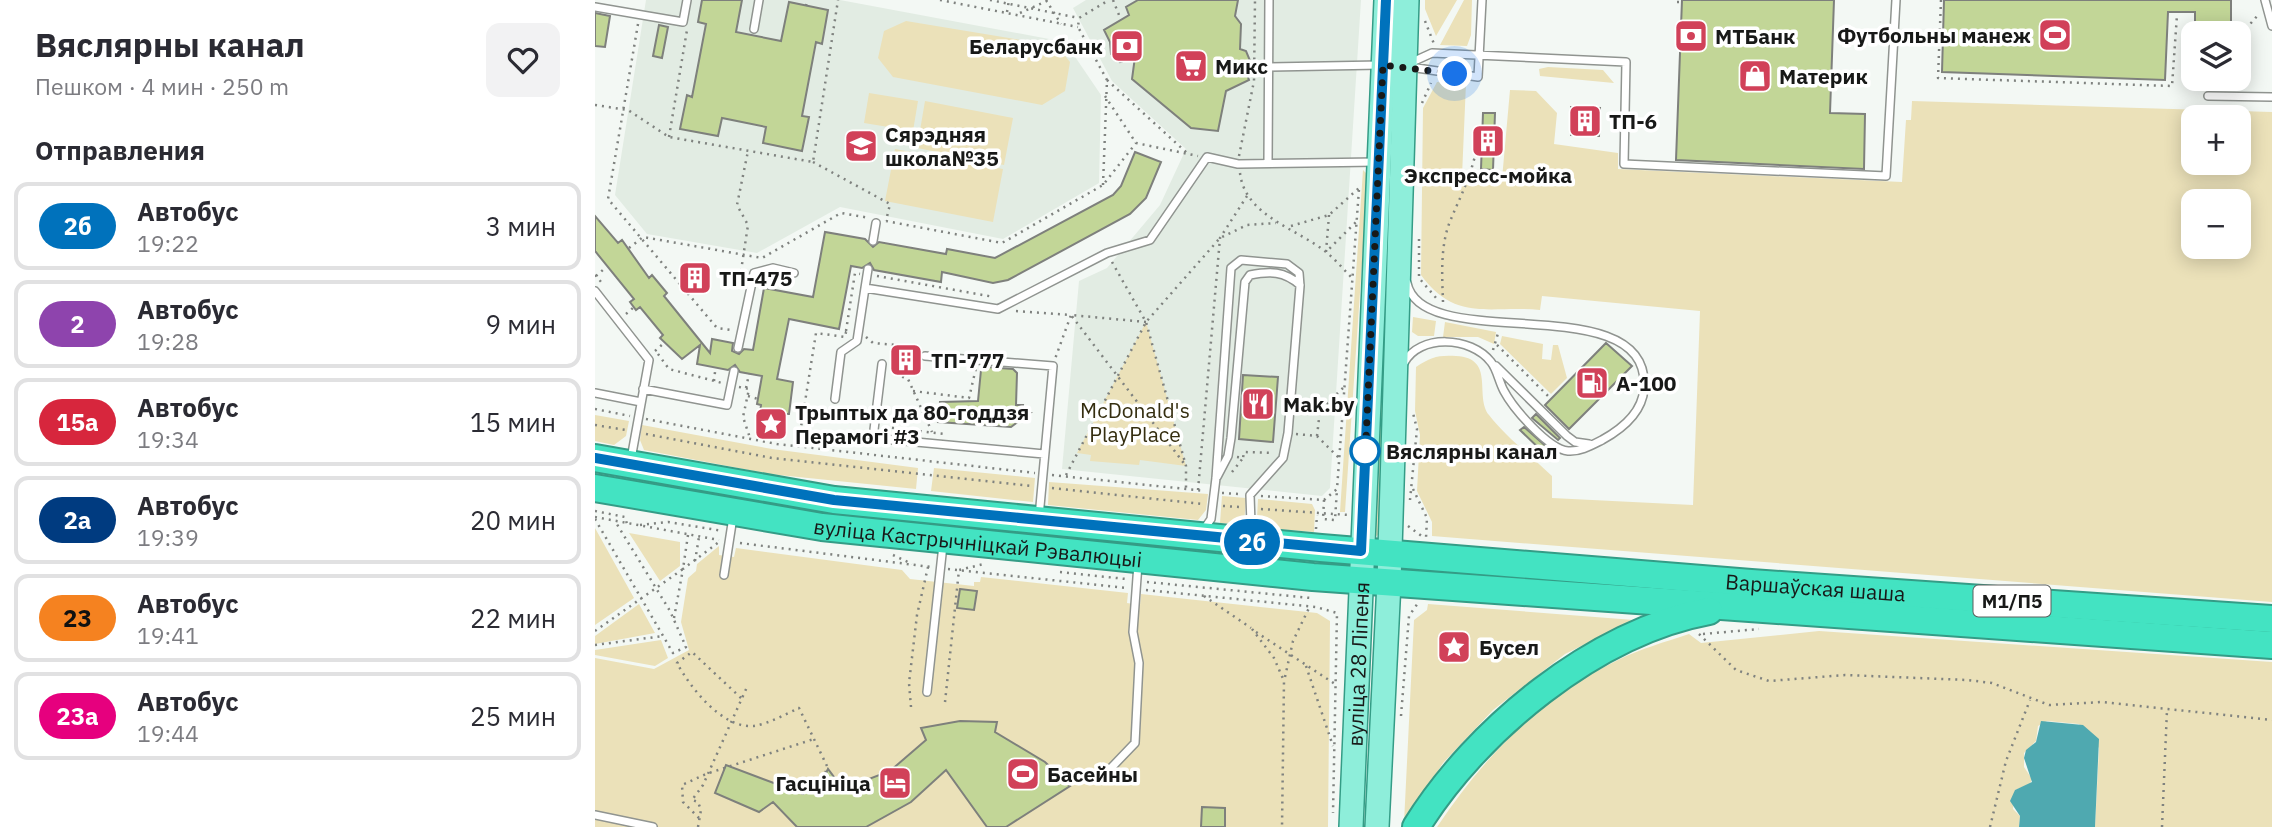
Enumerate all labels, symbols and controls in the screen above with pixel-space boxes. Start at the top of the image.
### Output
sports icon: Футбольны манеж [2036,16,2074,54]
bank icon: МТБанк [1672,17,1710,55]
place label: Футбольны манеж [1837,21,2031,49]
map controls [2181,21,2251,259]
button: layers [2181,21,2251,91]
place label: МТБанк [1715,22,1795,50]
text: Вяслярны канал [35,23,305,66]
button: heart [486,23,560,97]
bank icon: Беларусбанк [1108,27,1146,65]
place label: Беларусбанк [969,32,1103,60]
supermarket icon: Микс [1172,47,1210,85]
place label: Микс [1215,52,1268,80]
your location [1437,56,1472,91]
shop icon: Материк [1736,57,1774,95]
place label: Материк [1779,62,1868,90]
text: Пешком · 4 мин · 250 m [35,71,289,101]
building icon: ТП-6 [1566,102,1604,140]
button: + [2181,105,2251,175]
place label: ТП-6 [1609,107,1657,135]
place label: Сярэдняя школа№35 [885,120,999,172]
building icon: Экспресс-мойка [1469,122,1507,160]
school or university icon: Сярэдняя школа№35 [842,127,880,165]
text: Отправления [35,133,205,167]
place label: Экспресс-мойка [1404,161,1572,189]
button: − [2181,189,2251,259]
text: Автобус [137,194,239,228]
text: 3 мин [486,209,556,243]
text: 2б [63,210,92,242]
text: 19:22 [137,228,199,258]
building icon: ТП-475 [676,259,714,297]
place label: ТП-475 [719,264,792,292]
text: Автобус [137,292,239,326]
text: 9 мин [486,307,556,341]
text: 2 [70,308,85,340]
text: 19:28 [137,326,199,356]
building icon: ТП-777 [887,341,925,379]
place label: ТП-777 [931,346,1004,374]
fuel station icon: А-100 [1573,364,1611,402]
place label: А-100 [1616,369,1676,397]
restaurant icon: Mak.by [1239,385,1277,423]
text: Автобус [137,390,239,424]
place label: Mak.by [1283,390,1355,418]
park label: McDonald's PlayPlace [1080,396,1190,448]
place label: Трыптых да 80-годдзя Перамогі #3 [795,398,1029,450]
text: 15 мин [470,405,556,439]
place icon: Трыптых да 80-годдзя Перамогі #3 [752,405,790,443]
text: 15а [56,406,99,438]
text: 19:34 [137,424,199,454]
marker: Вяслярны канал [1350,436,1380,466]
place label: Вяслярны канал [1386,437,1558,465]
text: Автобус [137,488,239,522]
text: 20 мин [470,503,556,537]
text: 2а [63,504,92,536]
street label: вуліца Кастрычніцкай Рэвалюцыі [811,512,1143,574]
line badge: 2б [1221,519,1283,565]
text: 19:39 [137,522,199,552]
text: 2б [1238,526,1266,558]
street label: Варшаўская шаша [1724,567,1906,608]
street label: вуліца 28 Ліпеня [1340,581,1375,747]
text: Автобус [137,586,239,620]
road number: М1/П5 [1973,586,2051,616]
text: 22 мин [470,601,556,635]
text: 23 [63,602,92,634]
text: 19:41 [137,620,199,650]
place icon: Бусел [1435,628,1473,666]
place label: Бусел [1479,633,1539,661]
text: Автобус [137,684,239,718]
text: 25 мин [470,699,556,733]
text: 23а [56,700,99,732]
text: 19:44 [137,718,199,748]
sports icon: Басейны [1004,755,1042,793]
place label: Басейны [1047,760,1138,788]
hotel icon: Гасцініца [876,764,914,802]
place label: Гасцініца [776,769,871,797]

